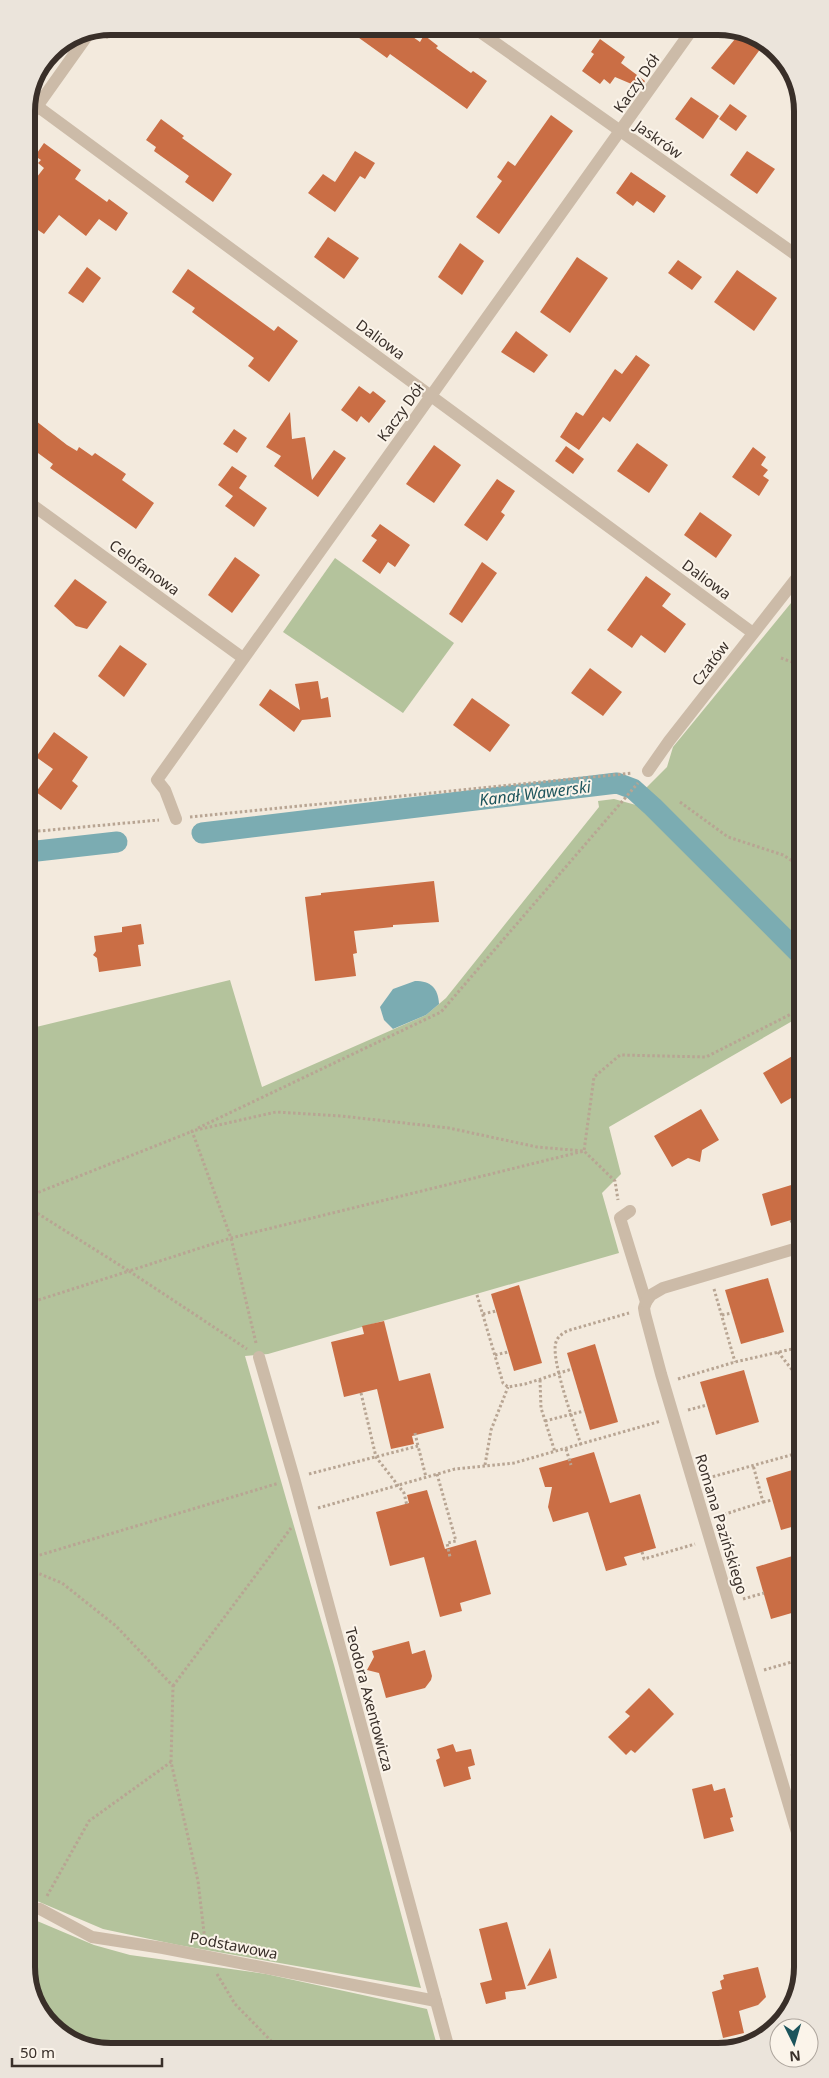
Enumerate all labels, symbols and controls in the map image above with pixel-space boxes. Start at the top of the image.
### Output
street label: Kaczy Dół [608,50,664,116]
street label: Jaskrów [629,114,687,163]
street label: Daliowa [352,314,410,364]
street label: Kaczy Dół [372,379,428,445]
street label: Celofanowa [106,535,184,599]
street label: Daliowa [678,554,736,604]
street label: Czatów [687,636,733,689]
water label: Kanał Wawerski [478,775,593,811]
street label: Romana Pazińskiego [691,1451,753,1597]
street label: Teodora Axentowicza [341,1625,399,1773]
street label: Podstawowa [188,1927,280,1963]
north arrow [769,2018,819,2068]
scale bar [12,2036,162,2068]
text: 50 m [20,2042,55,2062]
text: N [789,2046,802,2066]

